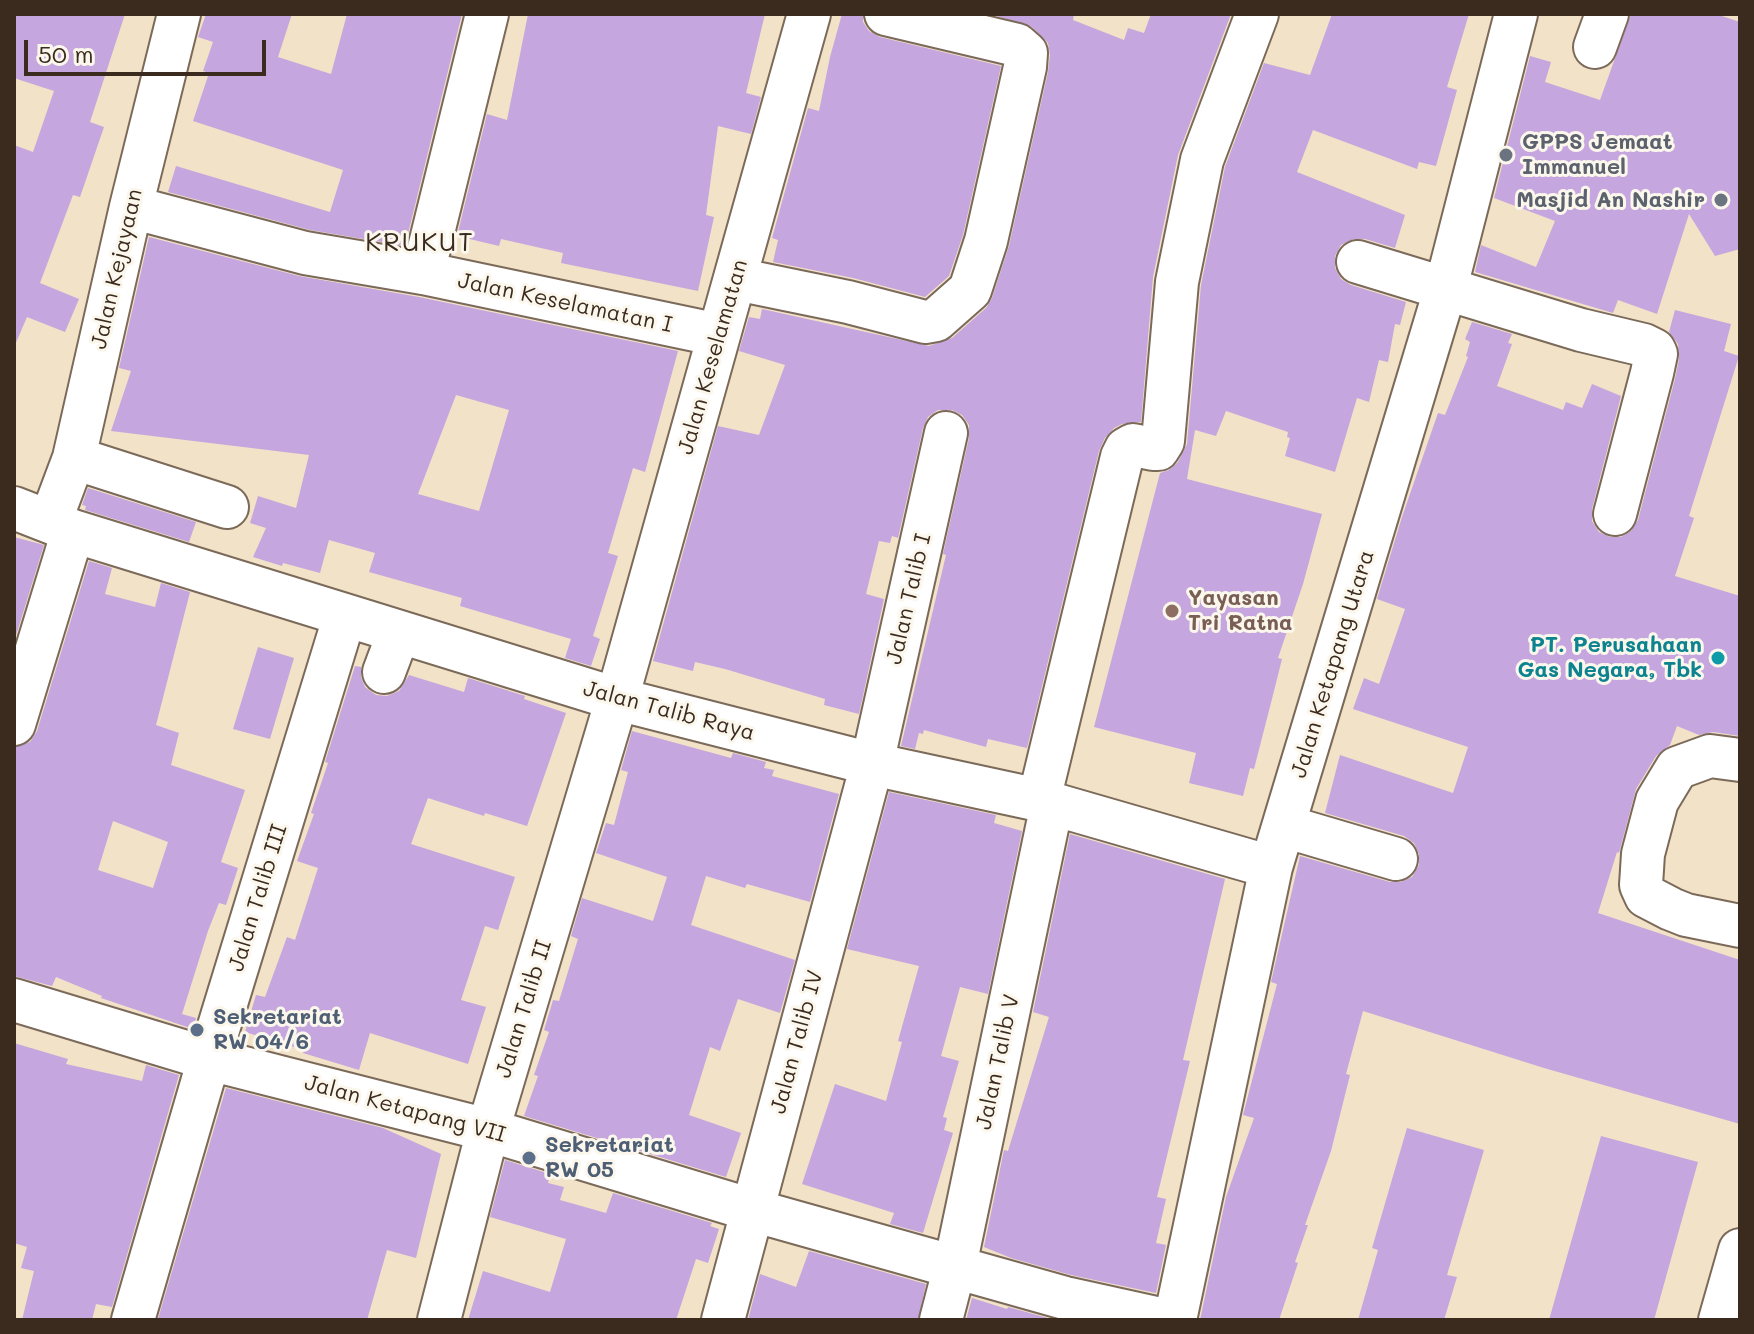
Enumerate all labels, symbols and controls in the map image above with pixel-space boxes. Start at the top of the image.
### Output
scale bar [28,24,270,74]
text: 50 m [38,38,94,69]
place label: GPPS Jemaat Immanuel [1522,129,1673,180]
marker: GPPS Jemaat Immanuel [1497,146,1515,164]
street label: Jalan Kejayaan [86,186,148,352]
place label: Masjid An Nashir [1516,187,1705,213]
marker: Masjid An Nashir [1712,191,1730,209]
district label: KRUKUT [365,227,475,259]
street label: Jalan Keselamatan [673,256,753,458]
street label: Jalan Keselamatan I [456,267,674,339]
street label: Jalan Talib I [881,531,937,667]
street label: Jalan Ketapang Utara [1286,547,1380,781]
place label: Yayasan Tri Ratna [1188,585,1292,636]
marker: Yayasan Tri Ratna [1163,602,1181,620]
place label: PT. Perusahaan Gas Negara, Tbk [1518,632,1702,684]
marker: PT. Perusahaan Gas Negara, Tbk [1709,649,1727,667]
street label: Jalan Talib Raya [580,675,758,747]
street label: Jalan Talib III [223,821,293,975]
street label: Jalan Talib II [491,937,557,1081]
street label: Jalan Talib IV [765,967,829,1117]
street label: Jalan Talib V [971,992,1025,1132]
place label: Sekretariat RW 04/6 [213,1004,342,1056]
marker: Sekretariat RW 04/6 [188,1021,206,1039]
street label: Jalan Ketapang VII [301,1069,509,1149]
place label: Sekretariat RW 05 [545,1132,674,1184]
marker: Sekretariat RW 05 [520,1149,538,1167]

